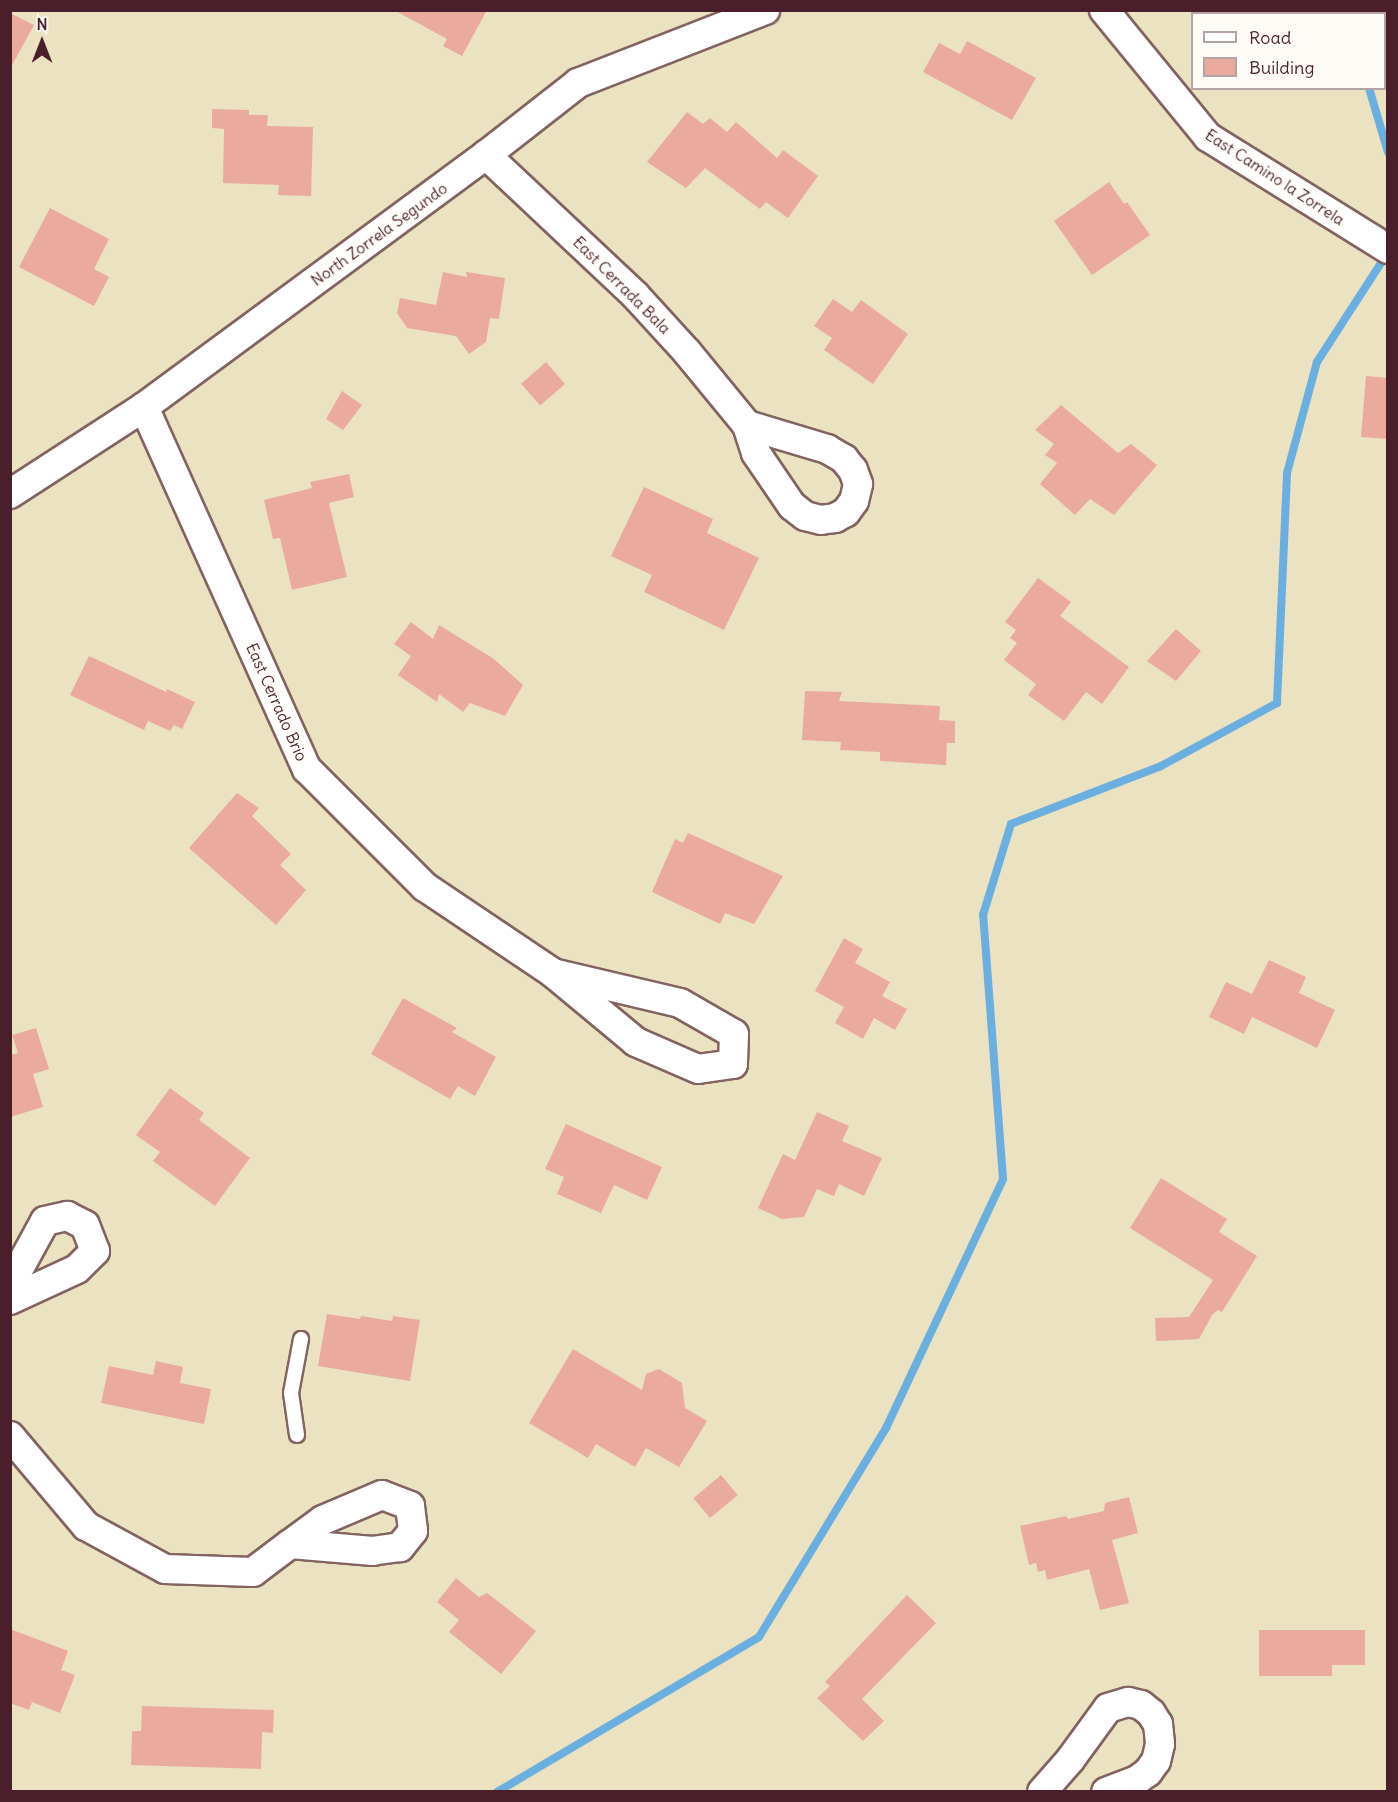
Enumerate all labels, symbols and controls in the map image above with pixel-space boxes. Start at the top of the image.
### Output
north arrow [12,12,72,72]
legend [1191,12,1386,90]
text: N [36,14,48,34]
text: Road [1249,26,1291,49]
text: Building [1249,56,1314,79]
street label: East Camino la Zorrela [1202,125,1348,229]
street label: North Zorrela Segundo [307,178,451,290]
street label: East Cerrada Bala [569,232,675,338]
street label: East Cerrado Brio [242,640,312,764]

